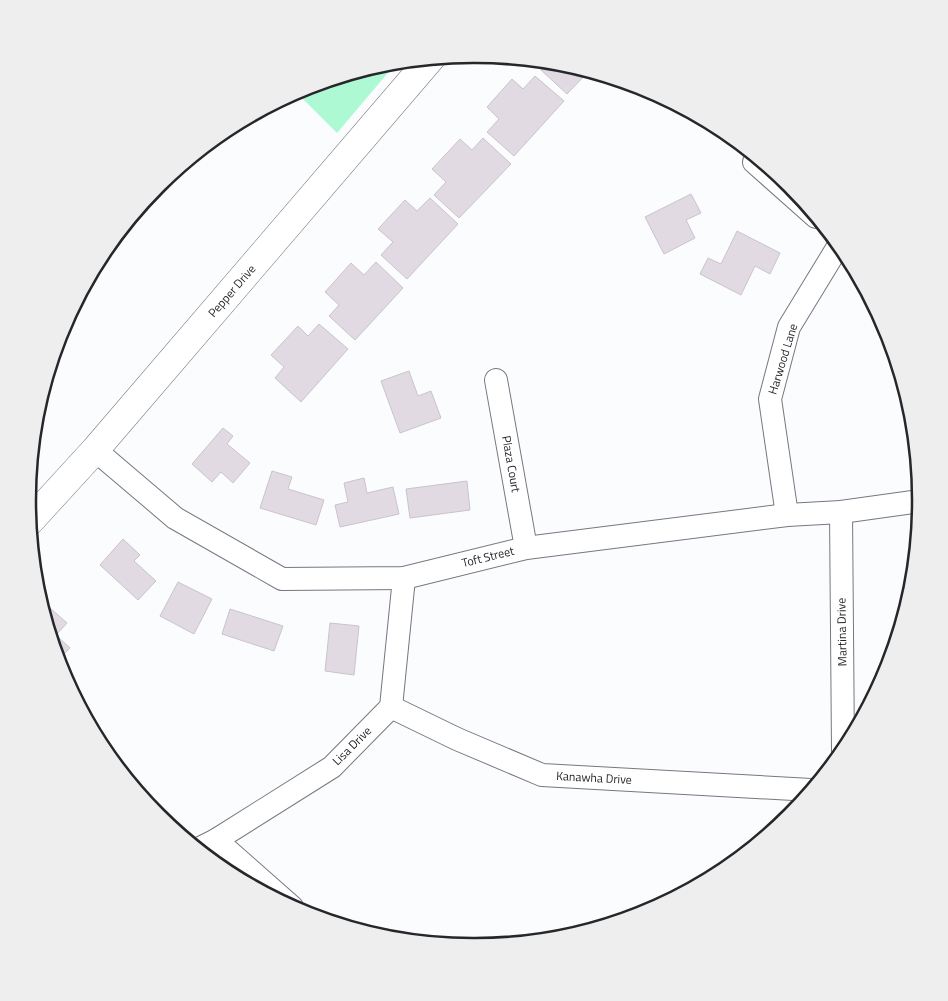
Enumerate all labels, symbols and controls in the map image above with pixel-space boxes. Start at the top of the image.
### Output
street label: Pepper Drive [203,260,260,321]
street label: Harwood Lane [763,321,802,397]
street label: Plaza Court [497,434,526,495]
street label: Toft Street [460,541,517,572]
street label: Martina Drive [831,598,852,666]
street label: Lisa Drive [328,722,376,770]
street label: Kanawha Drive [556,766,632,789]

